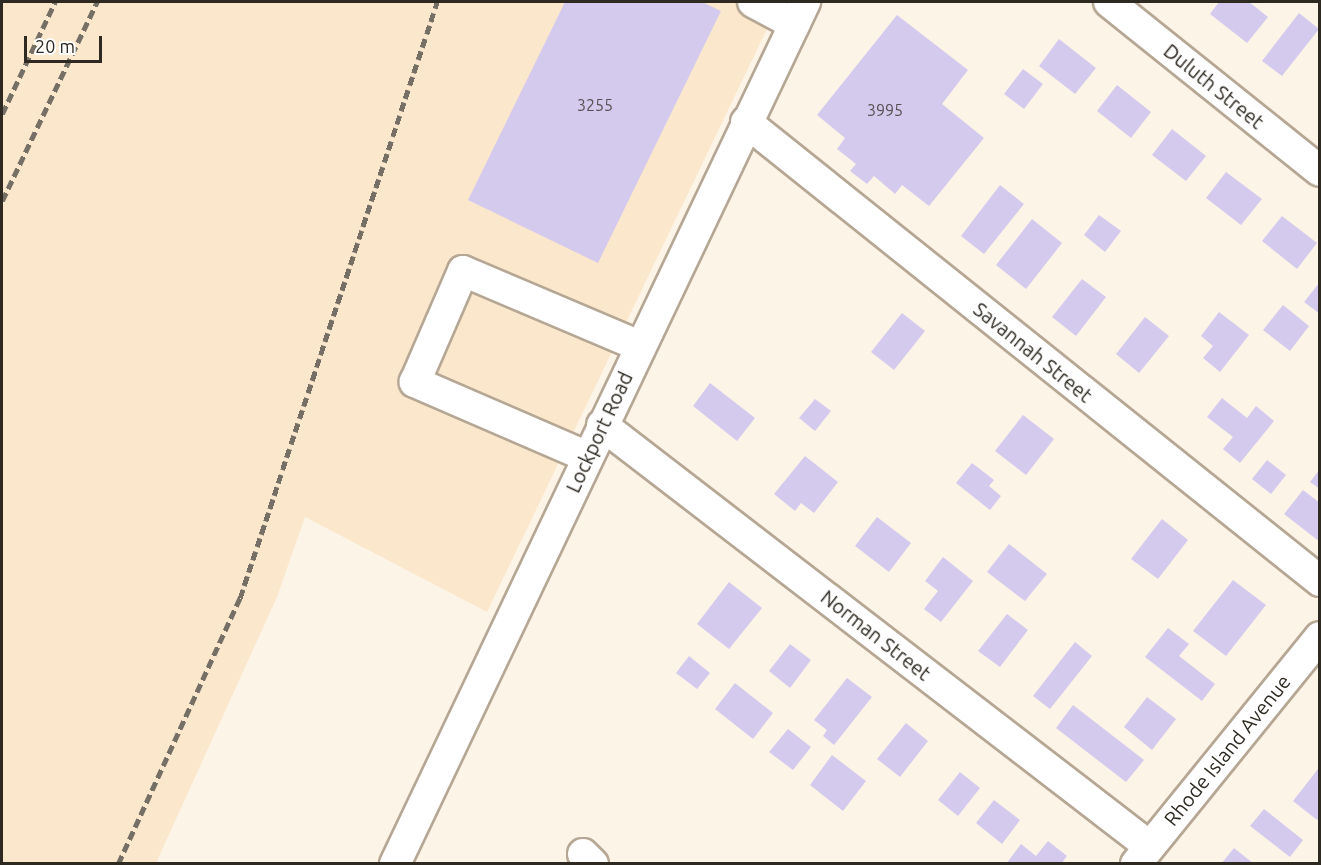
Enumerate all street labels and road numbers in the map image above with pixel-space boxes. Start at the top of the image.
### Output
street label: Duluth Street [1159,38,1269,134]
street label: Savannah Street [969,297,1097,407]
street label: Lockport Road [560,368,638,496]
street label: Norman Street [816,585,936,685]
street label: Rhode Island Avenue [1159,670,1295,830]

